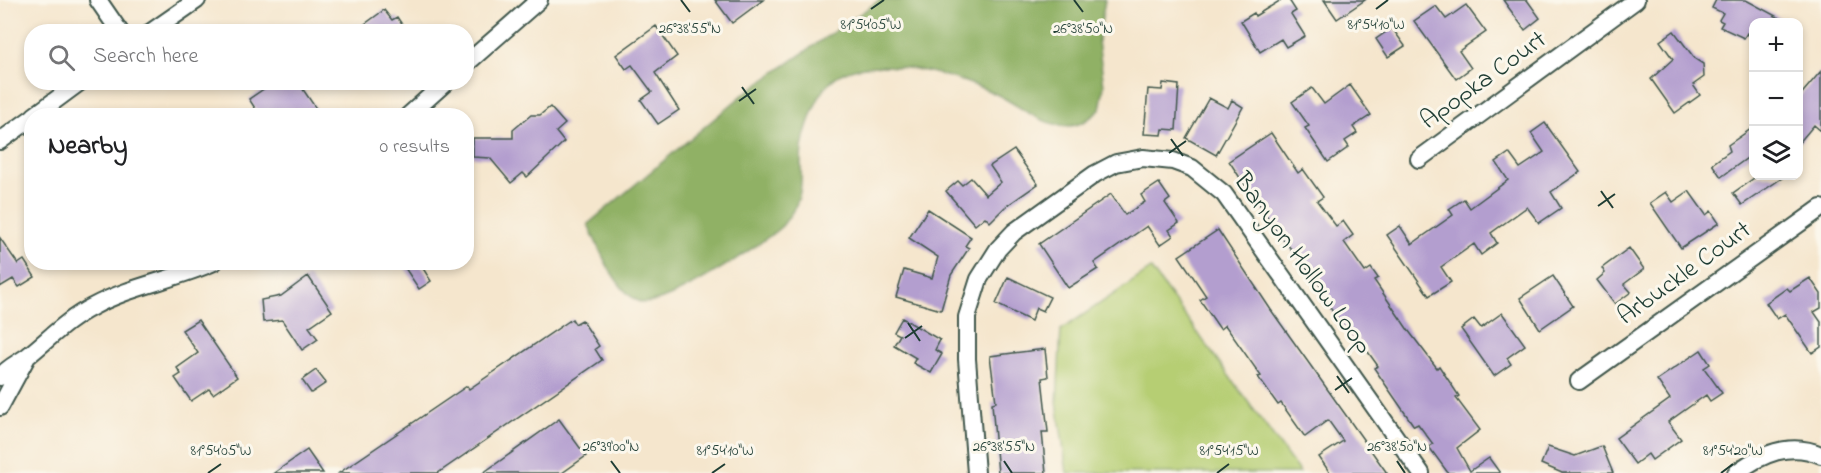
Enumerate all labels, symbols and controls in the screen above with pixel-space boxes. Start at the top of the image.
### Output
text: 81°54'05"W [841,14,901,36]
text: 81°54'10"W [1347,14,1405,36]
text: 26°38'55"N [659,18,721,40]
text: 26°38'50"N [1053,18,1113,40]
map controls [1749,18,1803,180]
button: + [1749,18,1803,72]
street label: Apopka Court [1413,22,1555,140]
search box [24,24,474,90]
icon: search [45,41,78,74]
text: Search here [93,41,198,73]
button: − [1749,72,1803,126]
button: layers [1749,126,1803,180]
text: Nearby [48,128,127,166]
text: 0 results [379,133,450,162]
street label: Banyon Hollow Loop [1222,164,1381,363]
street label: Arbuckle Court [1610,212,1760,336]
text: 26°39'00"N [583,436,639,458]
text: 26°38'55"N [973,436,1035,458]
text: 26°38'50"N [1367,436,1427,458]
text: 81°54'05"W [191,440,251,462]
text: 81°54'10"W [696,440,754,462]
text: 81°54'15"W [1199,440,1259,462]
text: 81°54'20"W [1703,440,1763,462]

